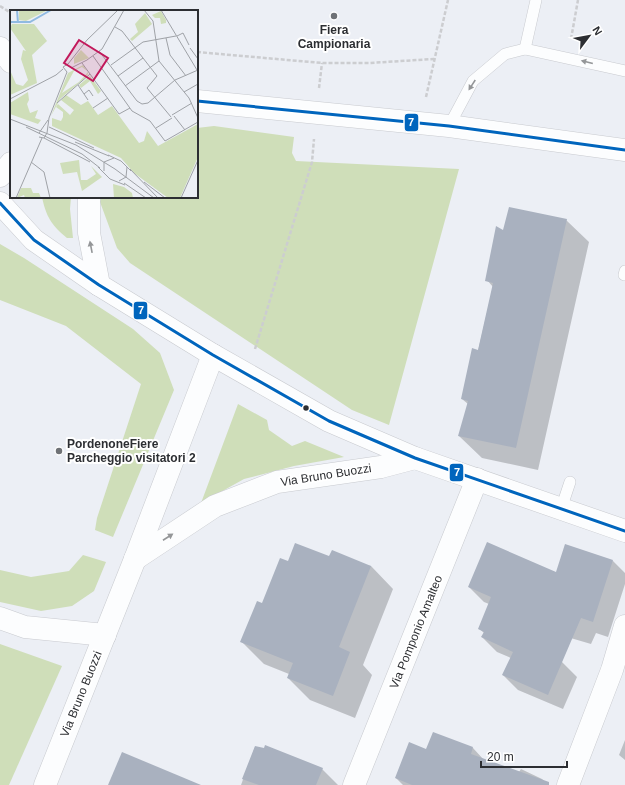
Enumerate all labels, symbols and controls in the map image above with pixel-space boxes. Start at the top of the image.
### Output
inset map [10,10,198,198]
marker: Fiera Campionaria [329,11,339,21]
north arrow [569,16,609,56]
place label: Fiera Campionaria [298,23,371,51]
text: N [590,24,605,37]
one-way arrow [581,59,593,65]
one-way arrow [468,80,476,90]
line badge: 7 [404,113,419,132]
text: 7 [408,116,414,128]
one-way arrow [88,241,94,253]
line badge: 7 [133,301,148,320]
text: 7 [138,304,144,316]
unlabelled marker [301,403,311,413]
place label: PordenoneFiere Parcheggio visitatori 2 [67,437,196,465]
marker: PordenoneFiere Parcheggio visitatori 2 [54,446,64,456]
street label: Via Bruno Buozzi [280,461,372,489]
line badge: 7 [449,463,464,482]
text: 7 [454,466,460,478]
one-way arrow [163,533,173,541]
street label: Via Pomponio Amalteo [387,573,445,691]
street label: Via Bruno Buozzi [57,649,105,739]
scale bar [481,743,567,769]
text: 20 m [487,750,514,764]

